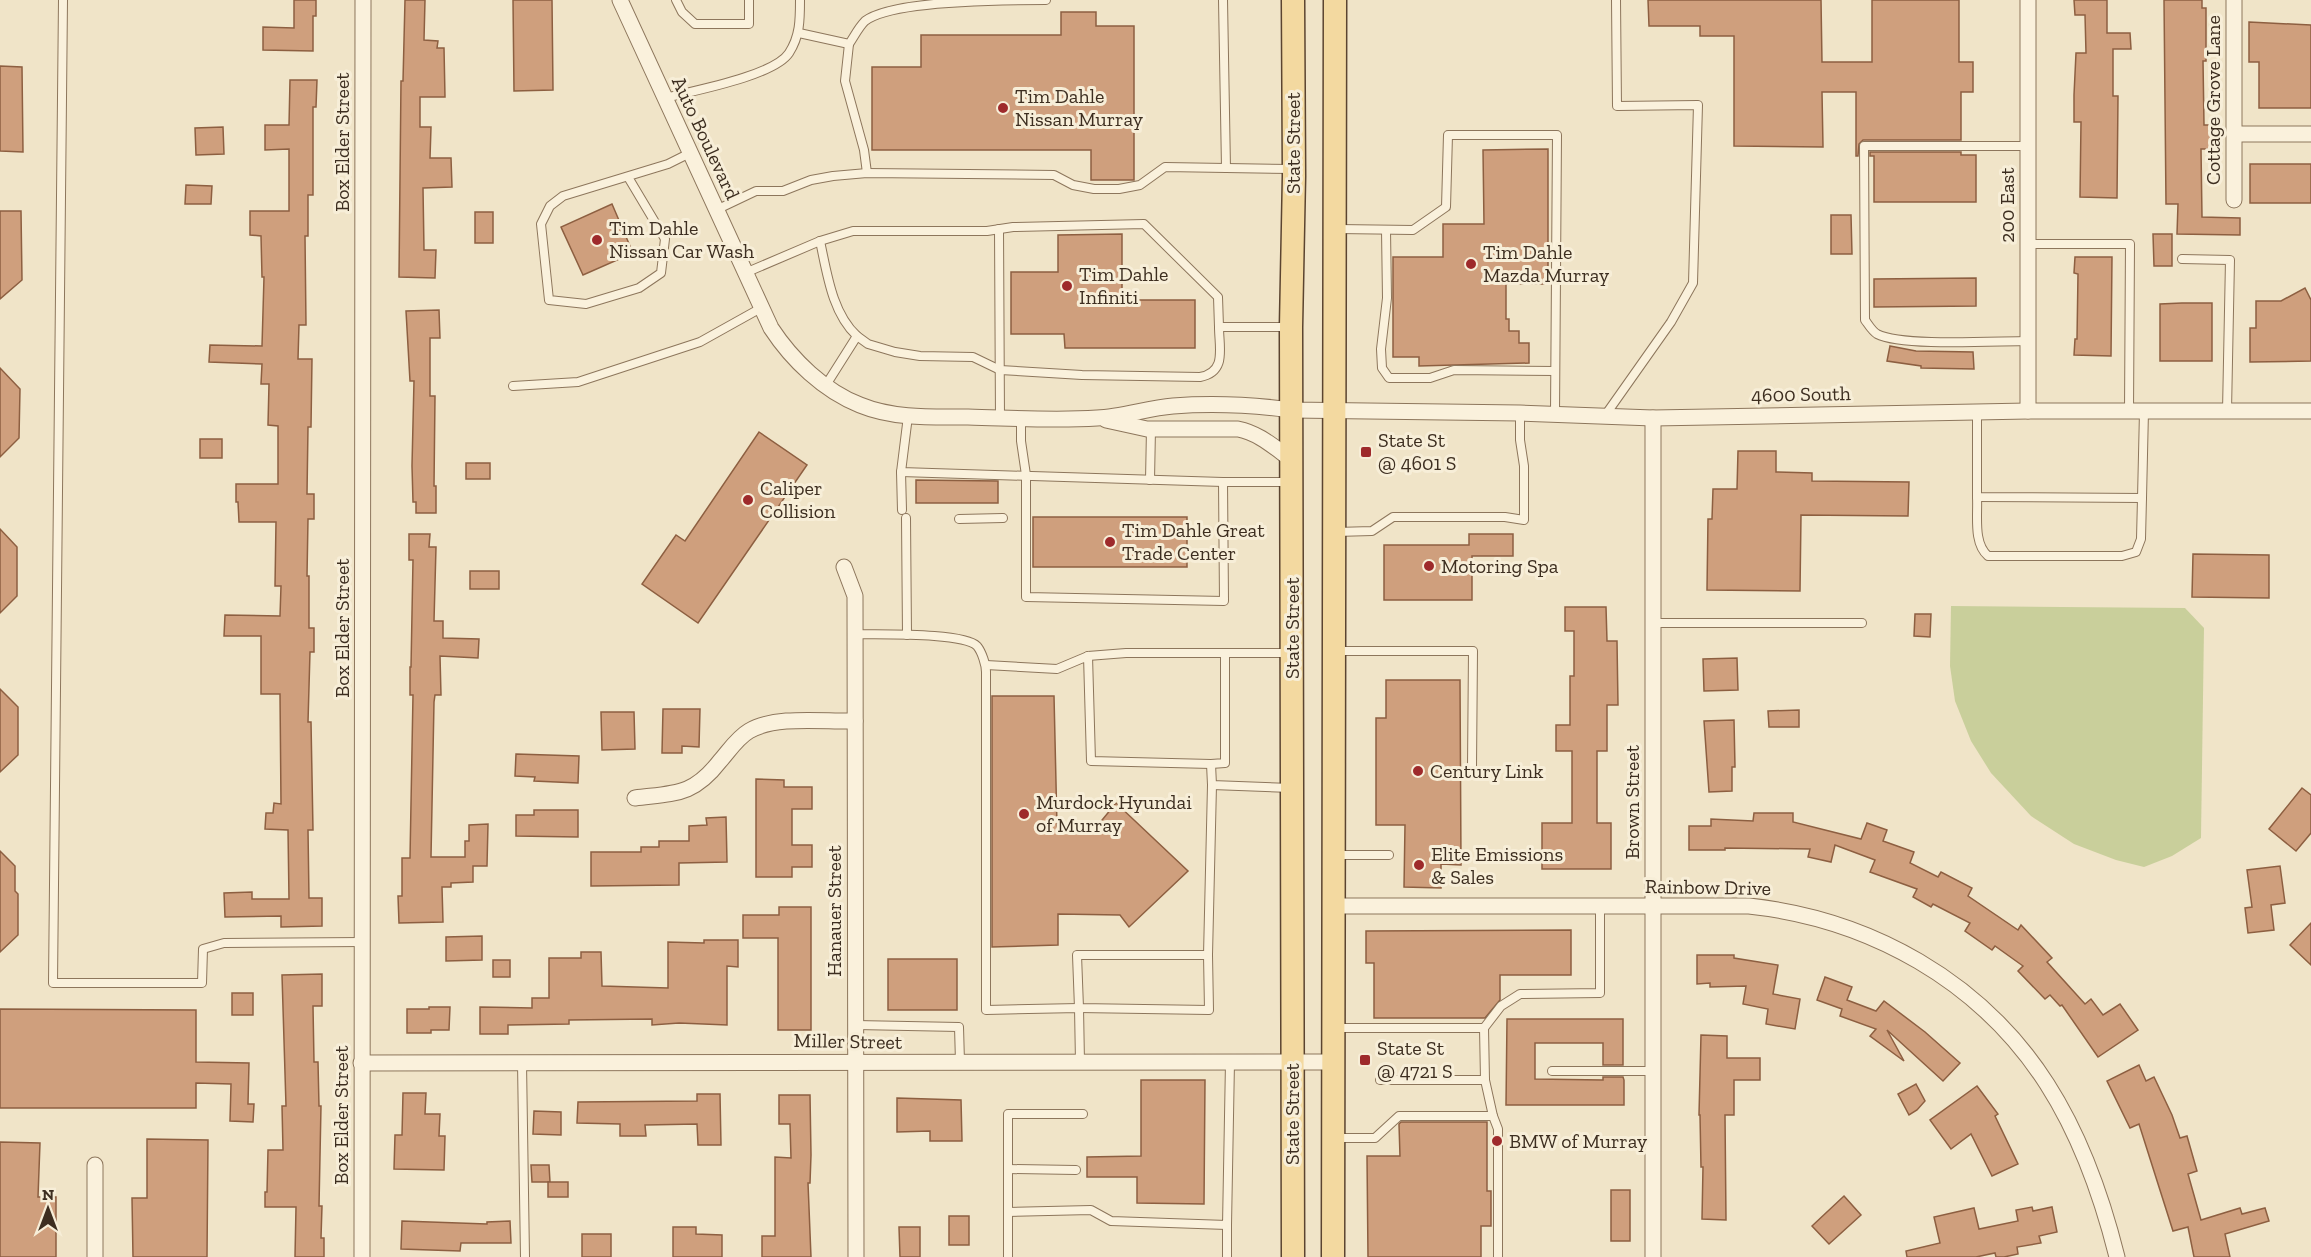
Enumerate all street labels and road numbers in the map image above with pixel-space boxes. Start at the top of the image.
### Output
street label: Cottage Grove Lane [2201,15,2225,185]
street label: Box Elder Street [330,72,354,212]
street label: Auto Boulevard [667,73,745,203]
street label: State Street [1281,92,1305,194]
street label: 200 East [1995,167,2019,243]
street label: 4600 South [1751,381,1852,407]
street label: Box Elder Street [330,558,354,698]
street label: State Street [1280,577,1304,679]
street label: Brown Street [1620,744,1644,859]
street label: Hanauer Street [822,845,846,977]
street label: Rainbow Drive [1645,874,1771,900]
street label: Miller Street [793,1028,903,1054]
street label: Box Elder Street [329,1045,353,1185]
street label: State Street [1280,1063,1304,1165]

